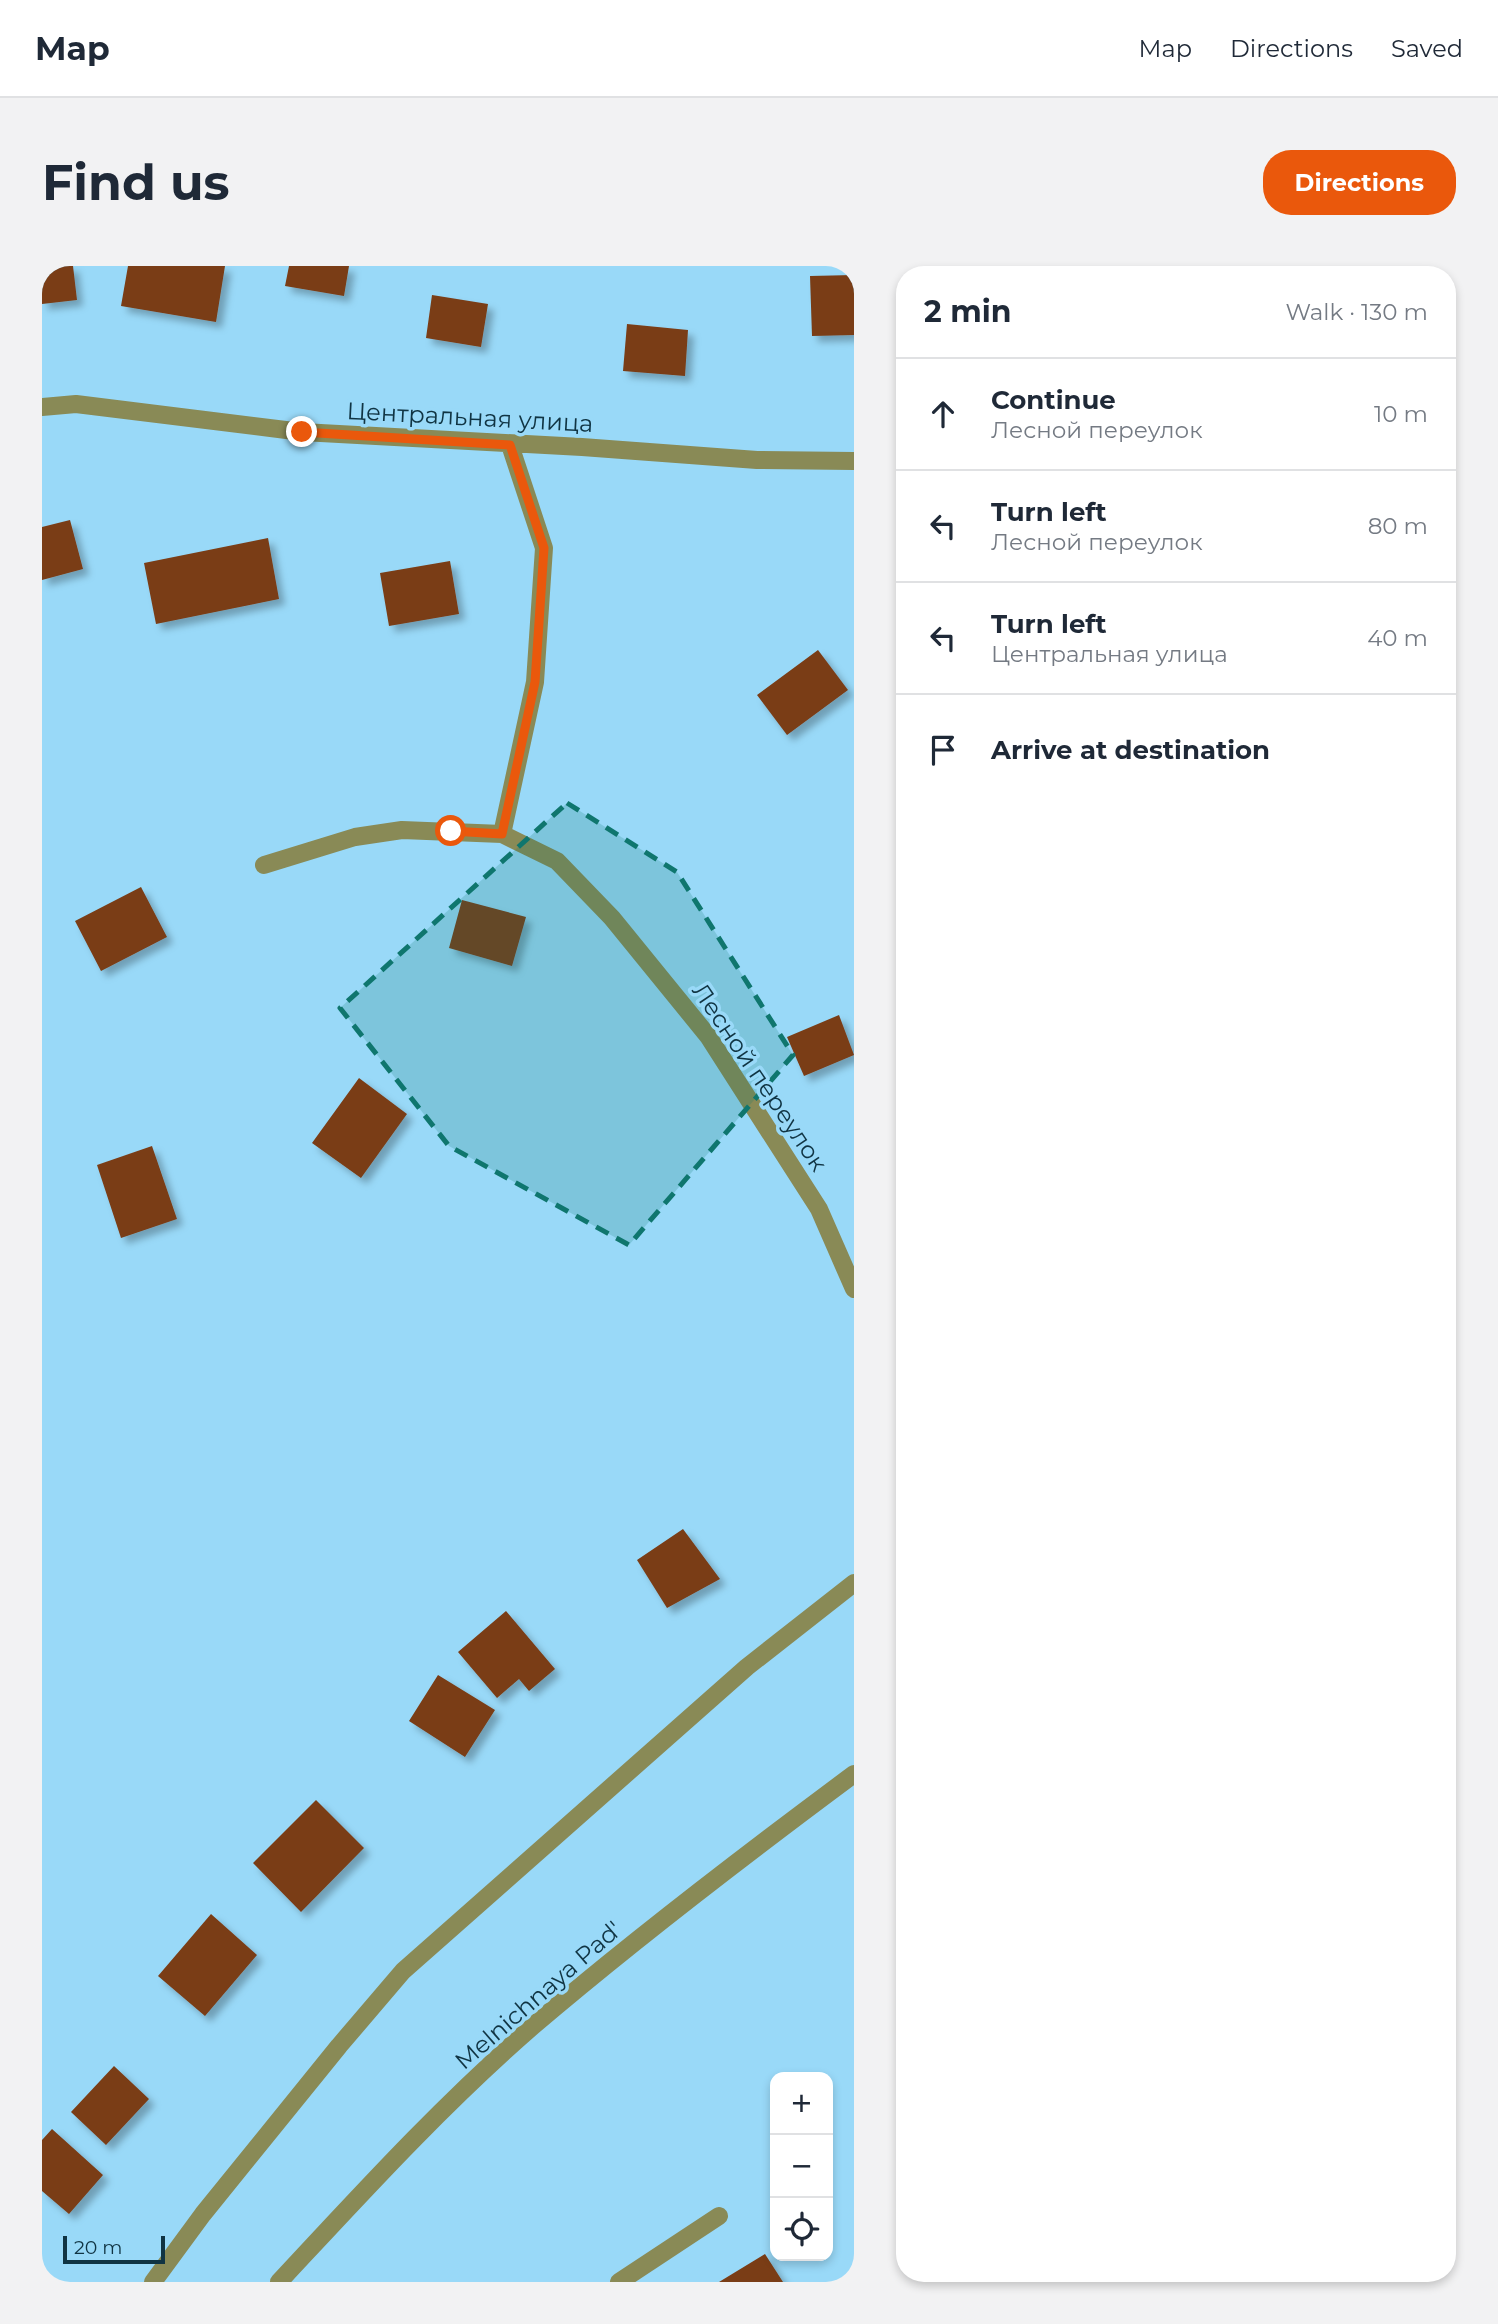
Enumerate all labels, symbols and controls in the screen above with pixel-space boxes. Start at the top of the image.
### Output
text: Map [35,28,110,68]
text: Map [1139,34,1192,63]
text: Directions [1230,34,1353,63]
text: Saved [1391,34,1463,63]
button: Directions [1263,150,1456,215]
text: Find us [42,153,230,212]
text: 2 min [924,293,1011,330]
text: Walk · 130 m [1285,298,1428,326]
text: Continue [991,384,1116,416]
icon: ahead [924,395,962,433]
street label: Центральная улица [346,396,594,438]
text: 10 m [1374,400,1428,428]
route end [286,416,317,447]
text: Лесной переулок [991,416,1203,444]
text: Turn left [991,496,1107,528]
icon: left [924,507,962,545]
text: 80 m [1368,512,1428,540]
text: Лесной переулок [991,528,1203,556]
text: Turn left [991,608,1107,640]
icon: left [924,619,962,657]
text: 40 m [1367,624,1428,652]
text: Центральная улица [991,640,1228,668]
icon: arrive [924,731,962,769]
text: Arrive at destination [991,734,1270,766]
route start [435,815,466,846]
street label: Лесной переулок [686,977,834,1177]
street label: Melnichnaya Pad' [449,1915,627,2075]
map controls [770,2072,833,2261]
button: + [770,2072,833,2135]
button: − [770,2135,833,2198]
button: locate [770,2198,833,2261]
scale bar [63,2233,164,2265]
text: 20 m [74,2236,122,2259]

